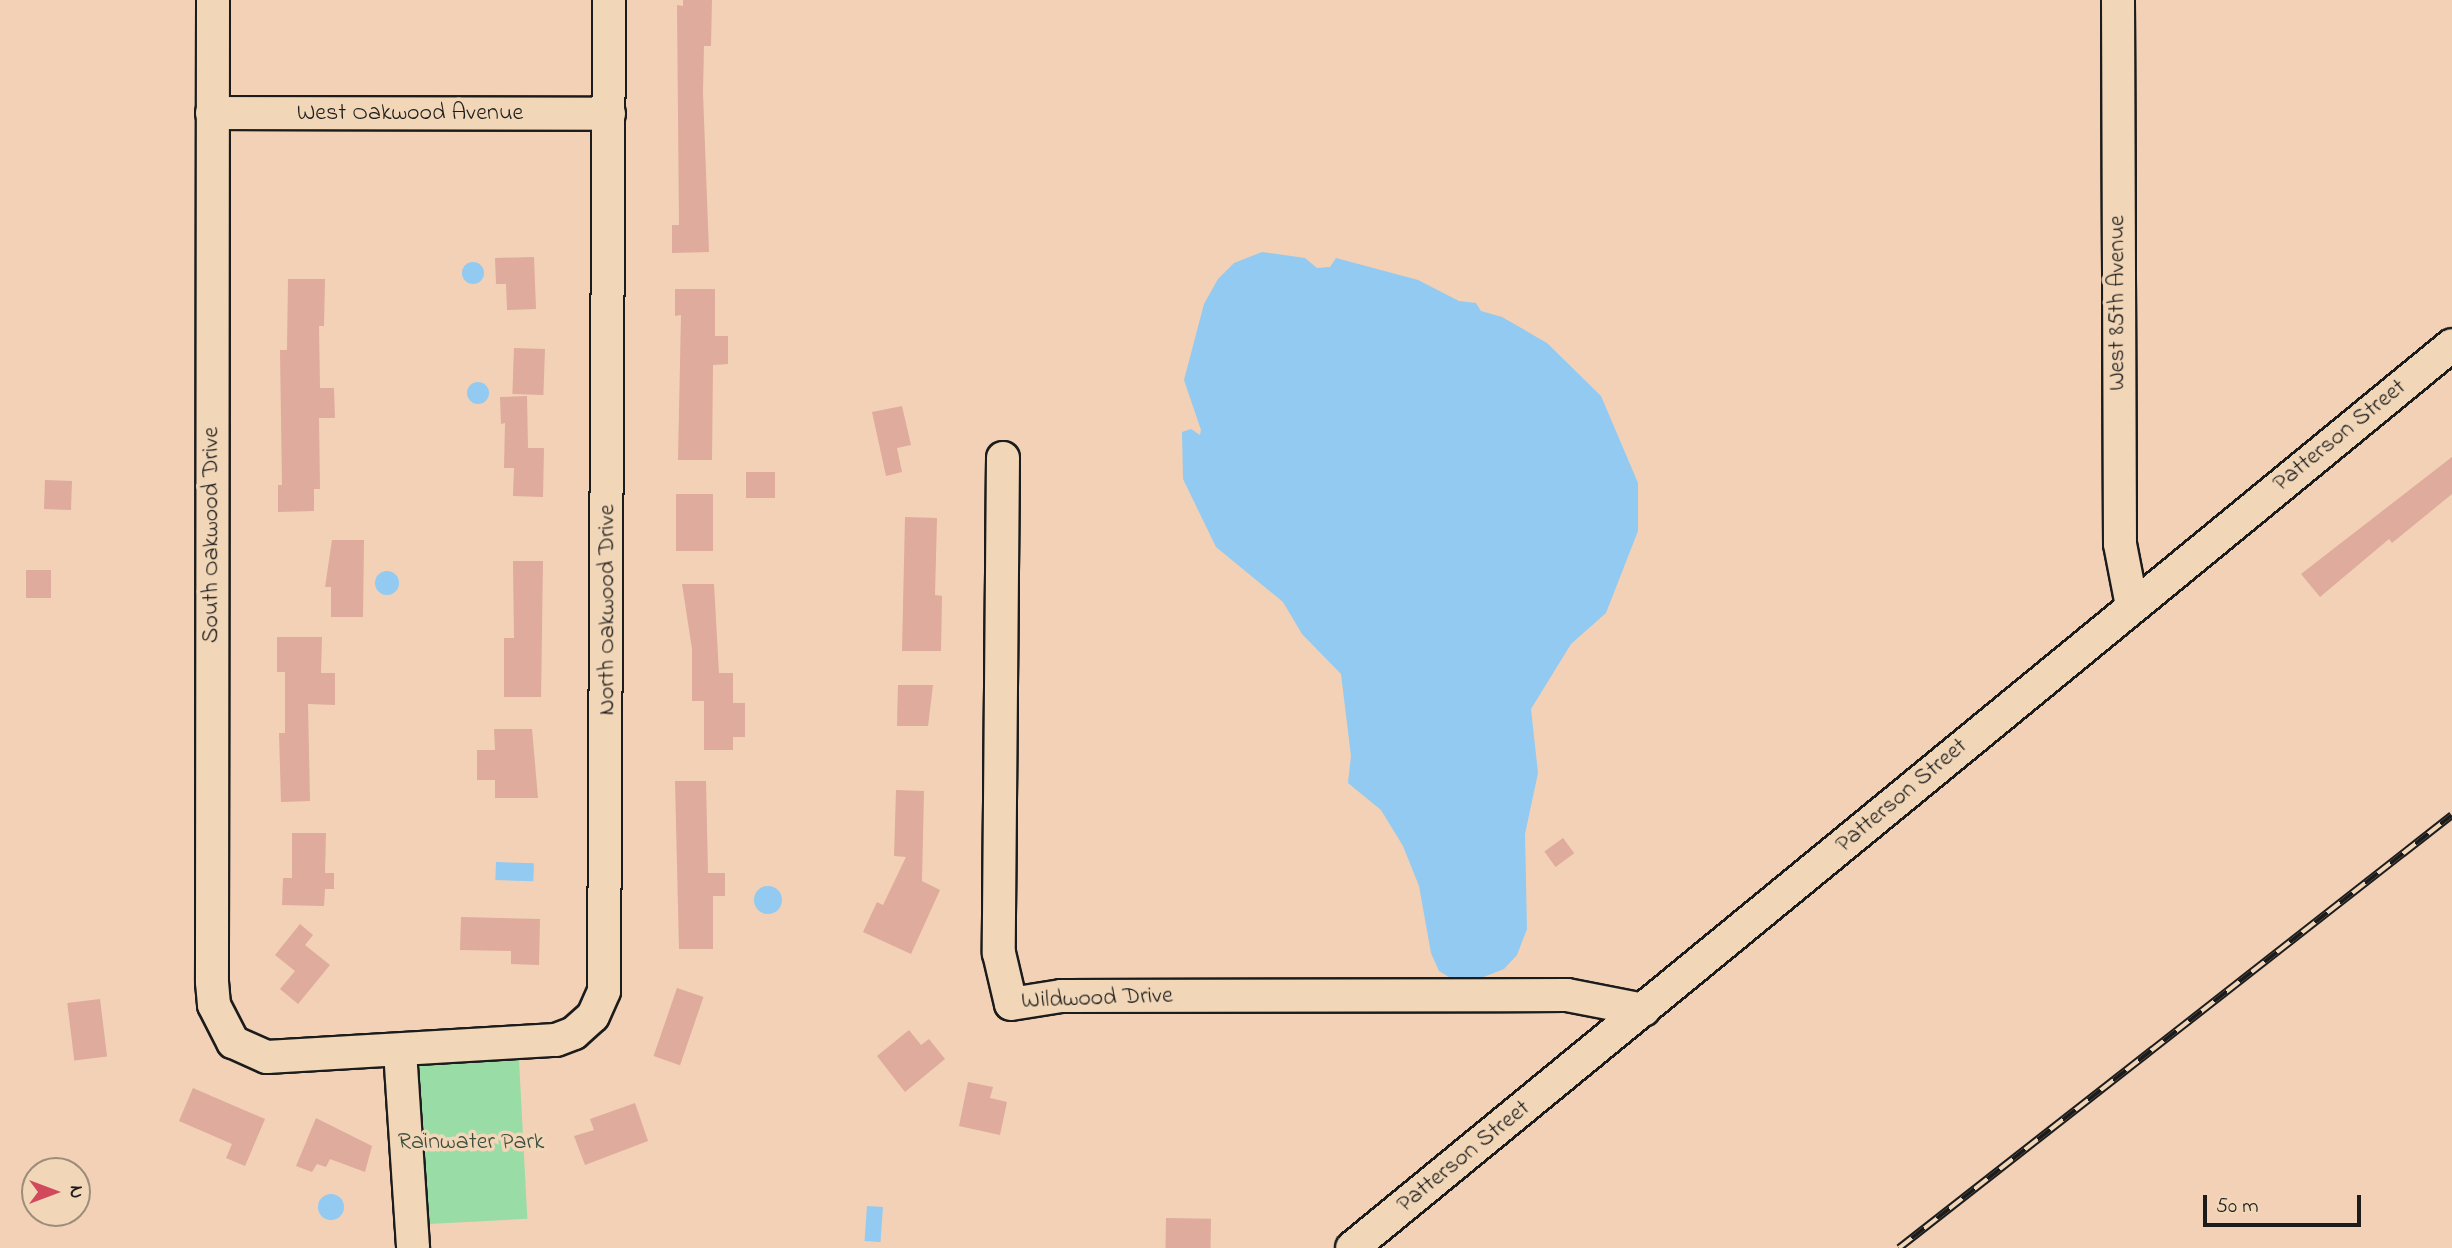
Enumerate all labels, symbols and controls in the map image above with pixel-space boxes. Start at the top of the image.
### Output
street label: West Oakwood Avenue [297,100,523,128]
street label: West 85th Avenue [2104,215,2132,391]
street label: Patterson Street [2268,374,2412,498]
street label: South Oakwood Drive [198,427,226,643]
street label: North Oakwood Drive [594,505,622,715]
street label: Patterson Street [1830,733,1974,859]
street label: Wildwood Drive [1021,982,1173,1016]
street label: Patterson Street [1392,1095,1536,1219]
park label: Rainwater Park [398,1129,544,1157]
north arrow [21,1157,91,1227]
scale bar [2207,1182,2364,1226]
text: N [62,1186,89,1198]
text: 50 m [2216,1192,2259,1222]

